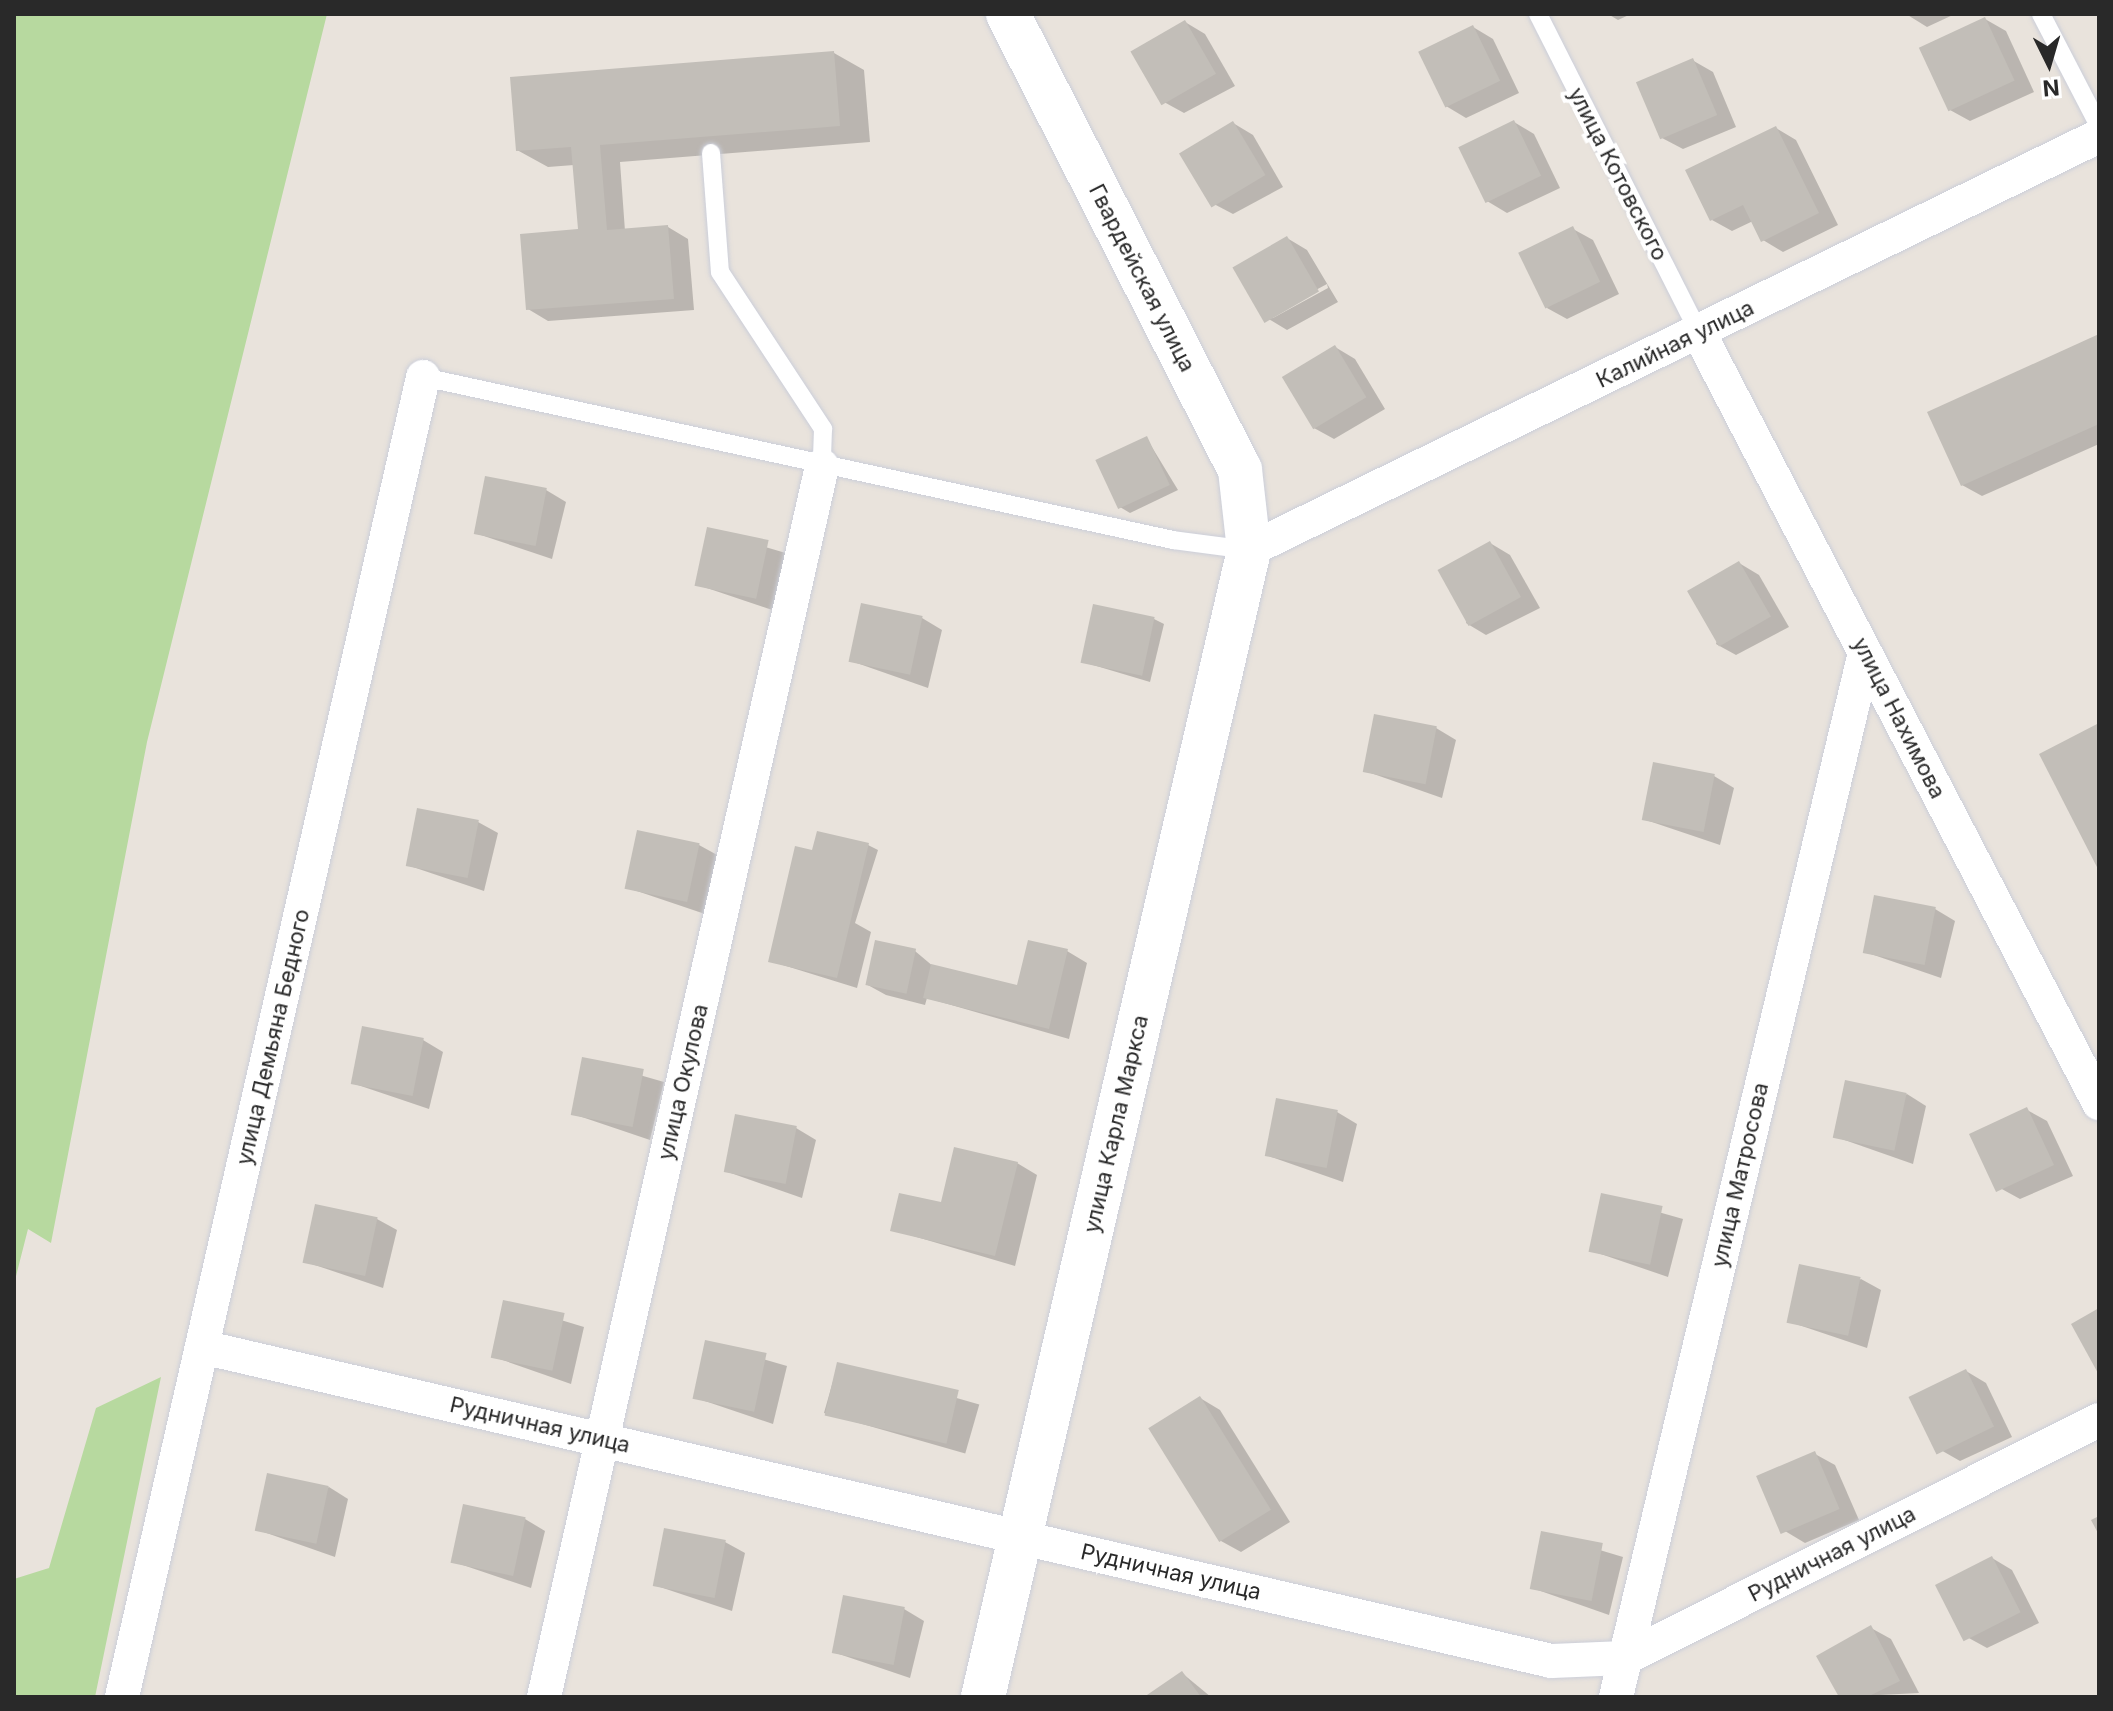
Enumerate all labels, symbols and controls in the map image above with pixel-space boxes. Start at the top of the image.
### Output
north arrow [2009,24,2089,104]
text: N [2042,74,2061,102]
street label: улица Котовского [1563,83,1673,265]
street label: Гвардейская улица [1083,180,1201,376]
street label: Калийная улица [1592,294,1758,394]
street label: улица Нахимова [1847,633,1951,803]
street label: улица Демьяна Бедного [231,906,315,1168]
street label: улица Окулова [652,1001,714,1163]
street label: улица Карла Маркса [1078,1012,1154,1236]
street label: улица Матросова [1706,1080,1774,1270]
street label: Рудничная улица [447,1391,633,1459]
street label: Рудничная улица [1744,1500,1920,1608]
street label: Рудничная улица [1078,1538,1264,1606]

